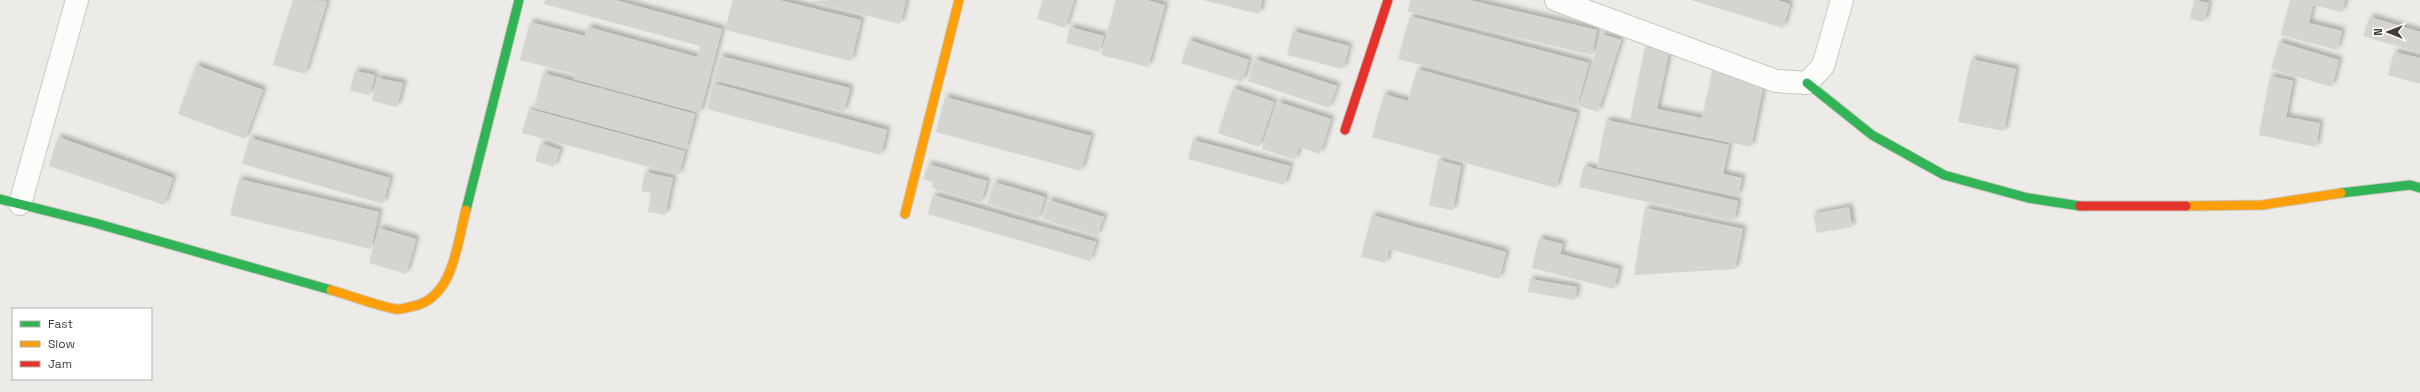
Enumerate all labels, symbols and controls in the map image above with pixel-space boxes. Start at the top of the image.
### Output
north arrow [2368,12,2408,52]
text: N [2371,28,2385,36]
legend [12,308,152,380]
text: Fast [48,316,73,332]
text: Slow [48,336,75,352]
text: Jam [48,356,72,372]

